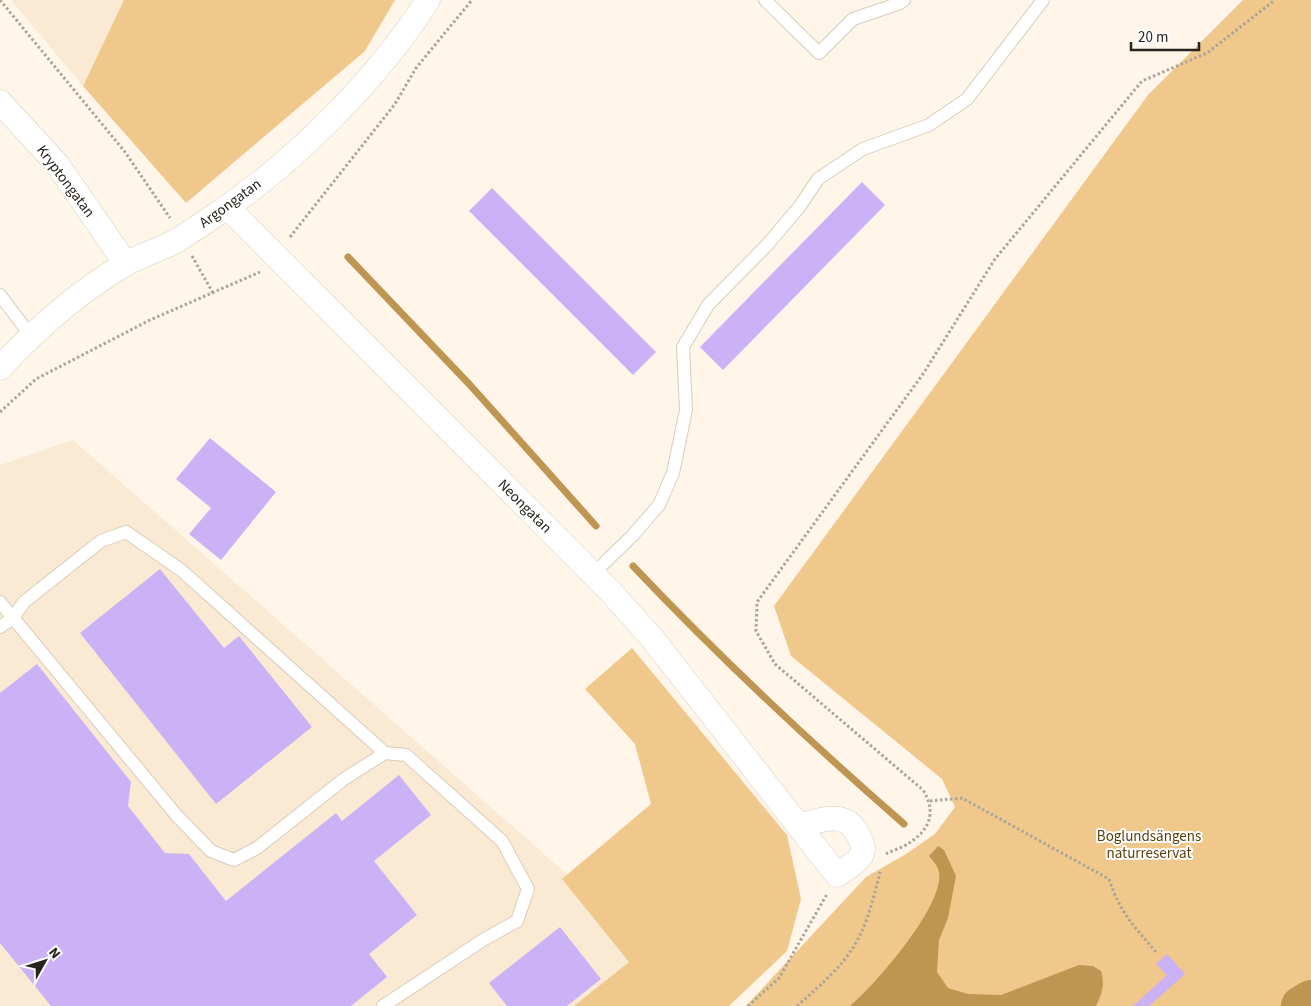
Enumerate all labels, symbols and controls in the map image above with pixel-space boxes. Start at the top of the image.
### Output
scale bar [1131,20,1198,52]
text: 20 m [1138,27,1168,48]
street label: Kryptongatan [31,141,100,222]
street label: Argongatan [195,174,266,233]
street label: Neongatan [493,475,556,538]
park label: Boglundsängens naturreservat [1097,826,1201,864]
north arrow [20,936,70,986]
text: N [44,944,65,963]

